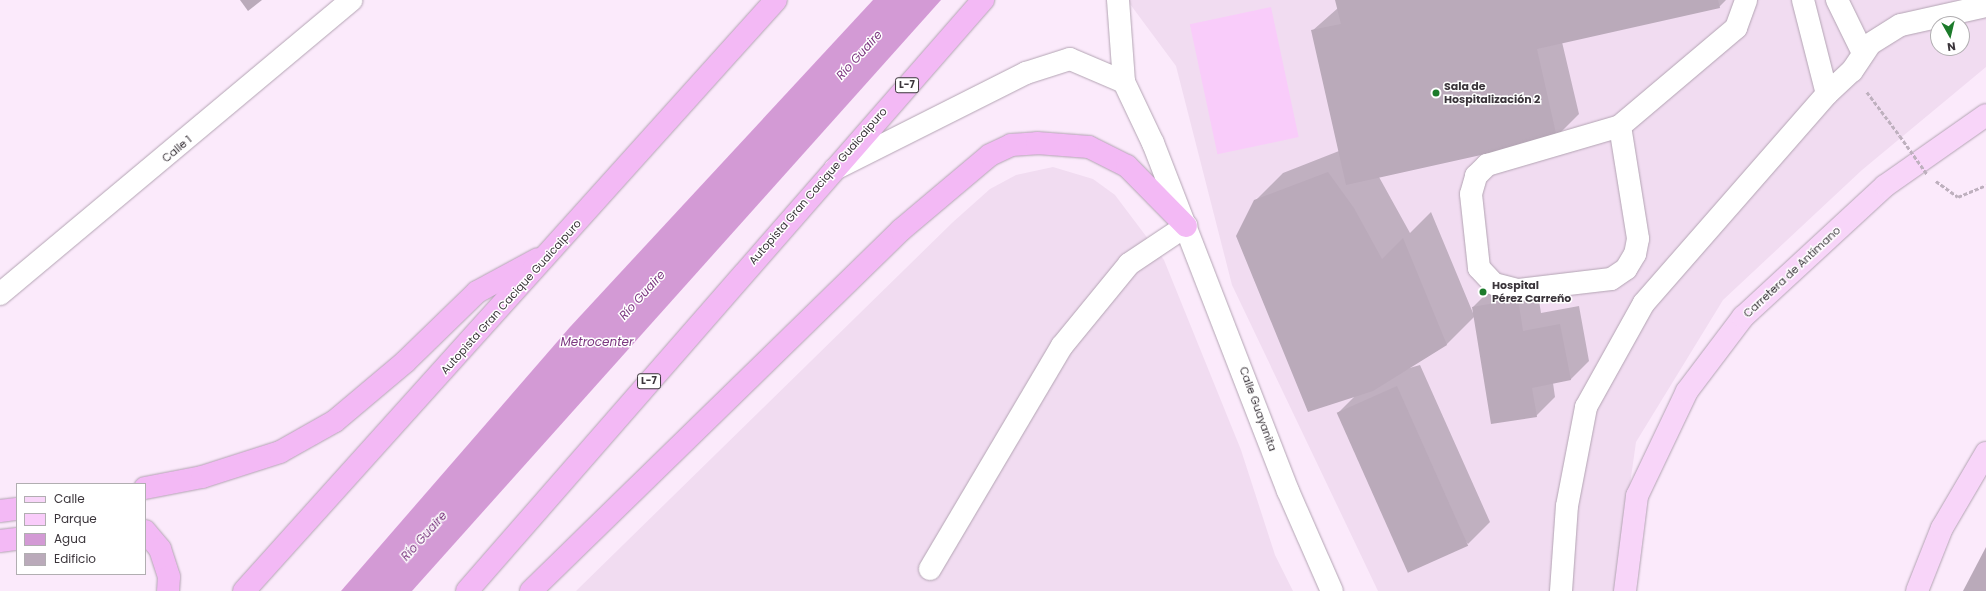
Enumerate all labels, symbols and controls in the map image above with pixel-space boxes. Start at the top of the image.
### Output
north arrow [1930,16,1970,56]
water label: Río Guaire [833,27,885,83]
text: N [1946,38,1957,55]
road number: L-7 [895,77,919,93]
place label: Sala de Hospitalización 2 [1444,80,1540,106]
marker: Sala de Hospitalización 2 [1431,88,1441,98]
street label: Autopista Gran Cacique Guaicaipuro [746,105,890,267]
street label: Calle 1 [159,133,195,165]
street label: Autopista Gran Cacique Guaicaipuro [438,217,584,377]
street label: Carretera de Antímano [1741,224,1843,320]
water label: Río Guaire [616,267,668,323]
place label: Hospital Pérez Carreño [1492,279,1571,305]
marker: Hospital Pérez Carreño [1477,286,1489,298]
water label: Metrocenter [561,335,633,349]
street label: Calle Guayanita [1237,365,1279,453]
road number: L-7 [637,373,661,389]
legend [16,483,146,575]
text: Calle [54,490,85,507]
water label: Río Guaire [398,508,450,564]
text: Parque [54,510,97,527]
text: Agua [54,530,86,547]
text: Edificio [54,550,96,567]

